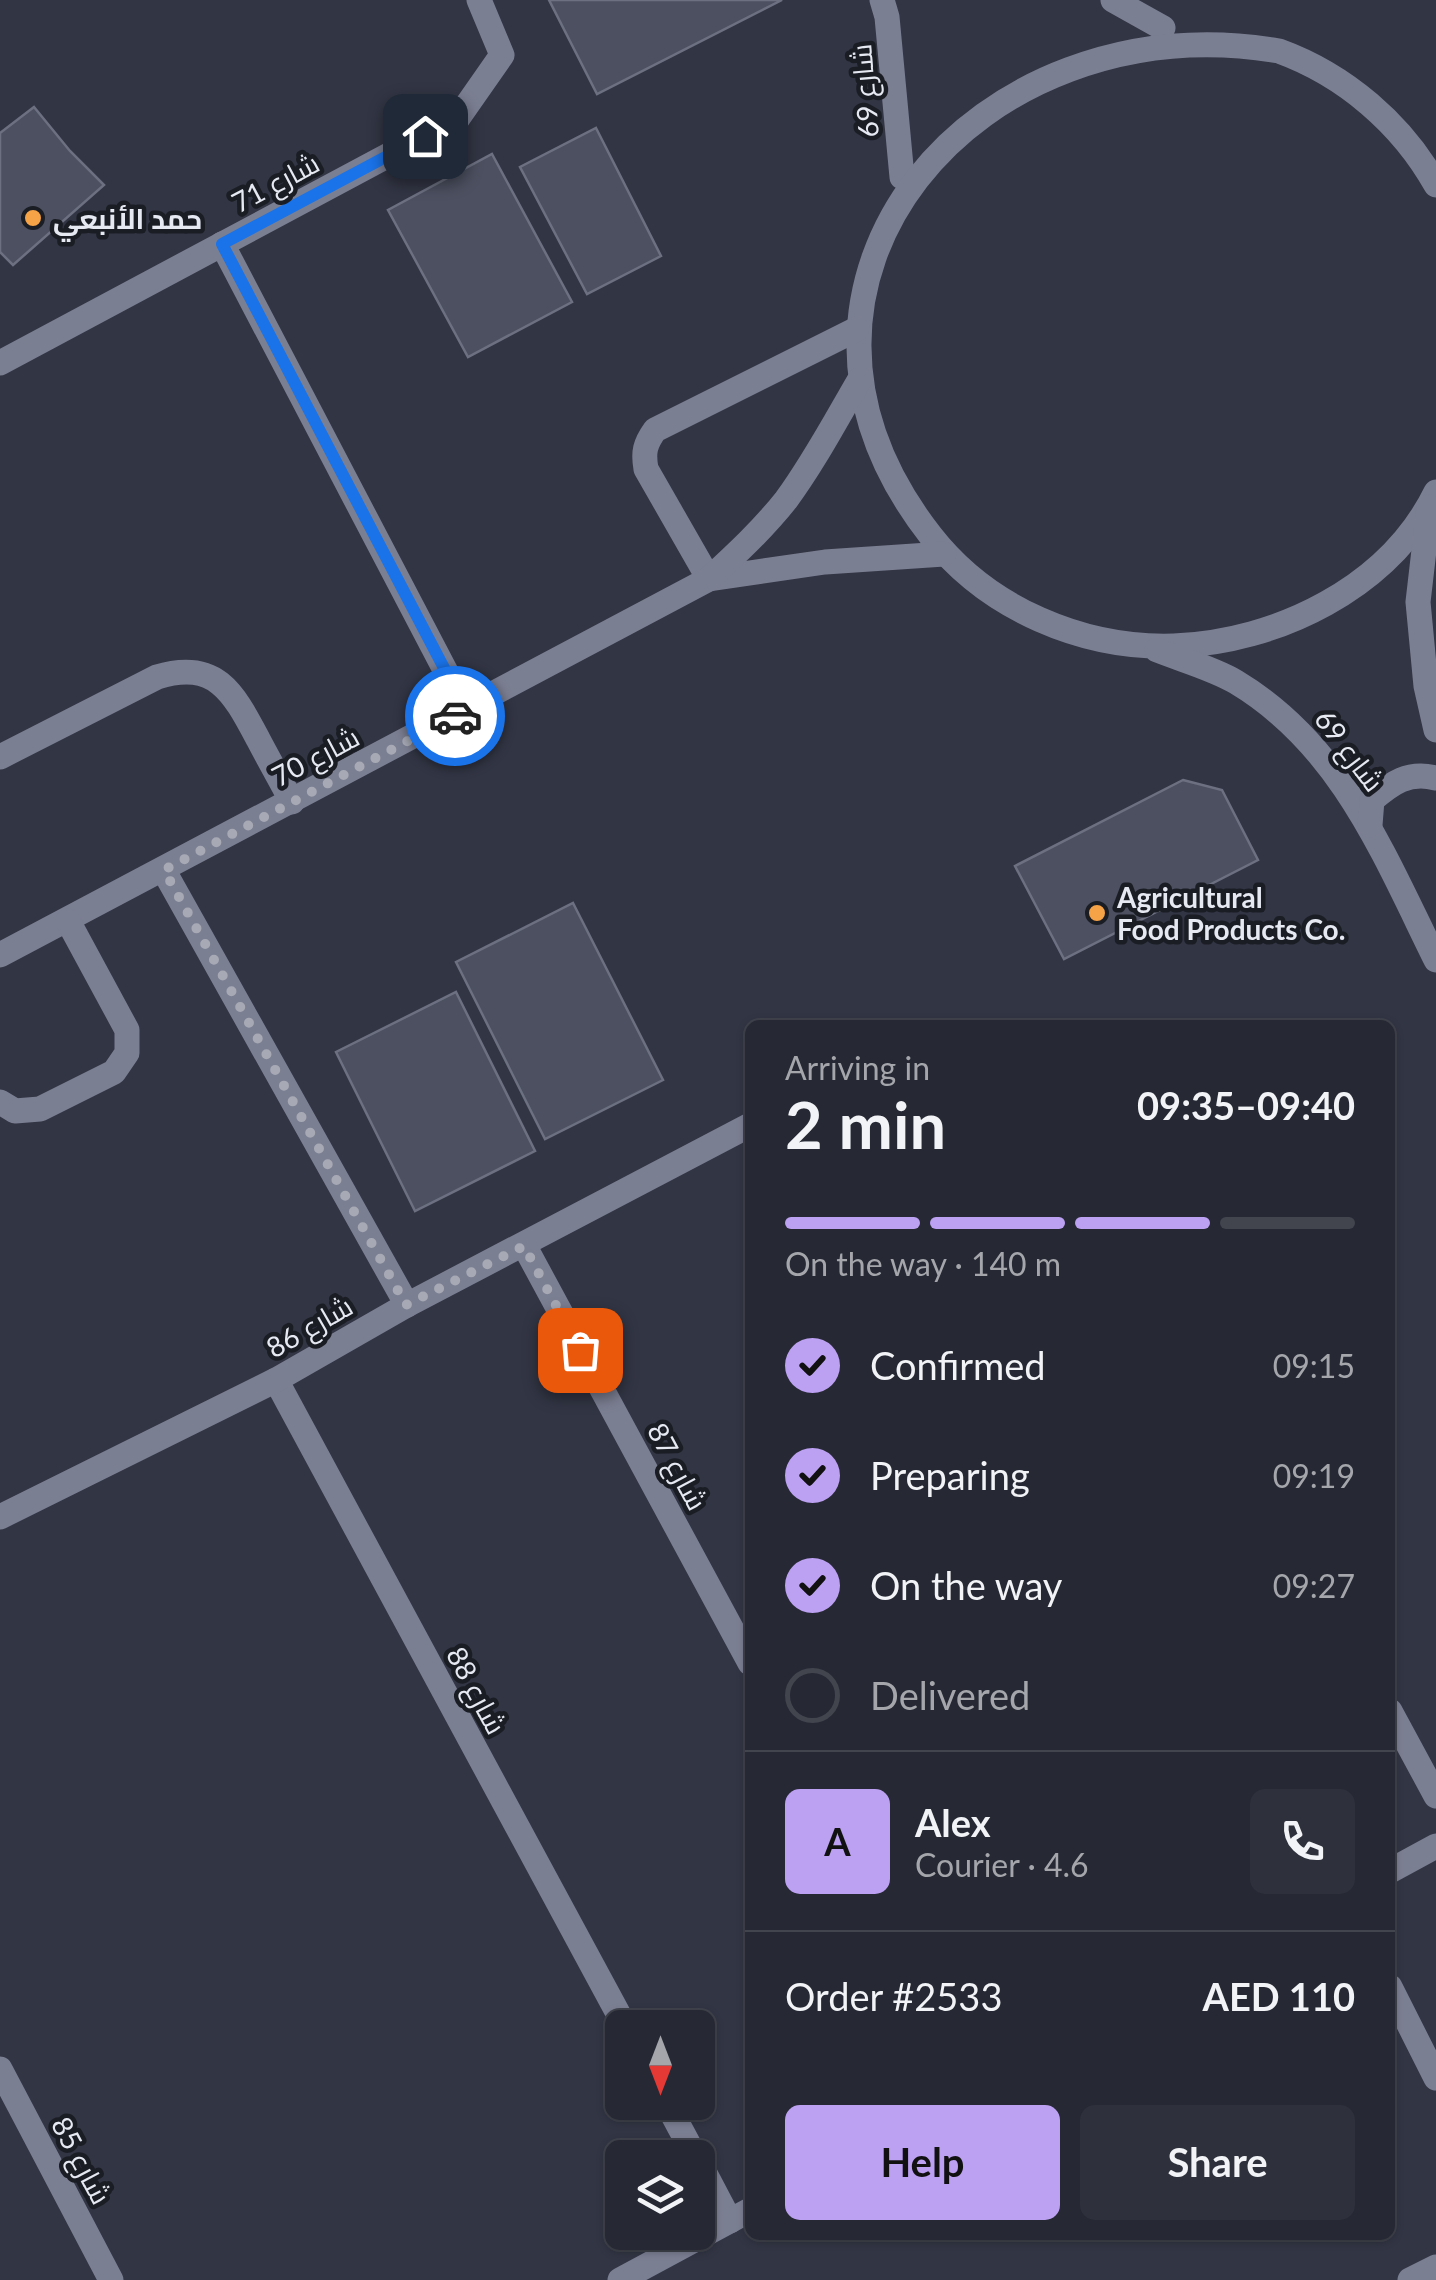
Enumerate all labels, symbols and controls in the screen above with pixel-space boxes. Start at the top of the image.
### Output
street label: شارع 69 [843,42,888,139]
pin [383,94,468,179]
icon: home [398,109,453,164]
street label: شارع 71 [226,145,326,222]
place label: حمد الأنبعي [53,201,202,242]
marker: حمد الأنبعي [22,207,44,229]
courier [405,666,505,766]
icon: car [428,689,483,744]
street label: شارع 69 [1306,702,1392,800]
street label: شارع 70 [266,719,366,796]
place label: Agricultural Food Products Co. [1116,880,1345,946]
marker: Agricultural Food Products Co. [1086,902,1108,924]
text: Arriving in [785,1048,930,1087]
text: 09:35–09:40 [1137,1082,1355,1128]
text: 2 min [785,1085,946,1163]
text: On the way · 140 m [785,1244,1061,1283]
street label: شارع 86 [260,1288,360,1367]
pin [538,1308,623,1393]
icon: bag [553,1323,608,1378]
icon: check [785,1338,840,1393]
text: Confirmed [870,1342,1046,1388]
text: 09:15 [1273,1346,1355,1385]
street label: شارع 87 [638,1417,715,1517]
icon: check [785,1448,840,1503]
text: Preparing [870,1452,1030,1498]
text: 09:19 [1273,1456,1355,1495]
icon: check [785,1558,840,1613]
text: On the way [870,1562,1062,1608]
text: 09:27 [1273,1566,1355,1605]
street label: شارع 88 [437,1641,514,1741]
text: Delivered [870,1672,1030,1718]
button: phone [1250,1789,1355,1894]
text: Alex [915,1799,991,1845]
text: A [824,1818,851,1864]
text: Courier · 4.6 [915,1845,1089,1884]
text: Order #2533 [785,1973,1002,2019]
text: AED 110 [1203,1973,1355,2019]
north arrow [605,2010,715,2120]
map controls [605,2010,715,2250]
button: Help [785,2105,1060,2220]
button: Share [1080,2105,1355,2220]
street label: شارع 85 [42,2111,119,2211]
button: layers [605,2140,715,2250]

